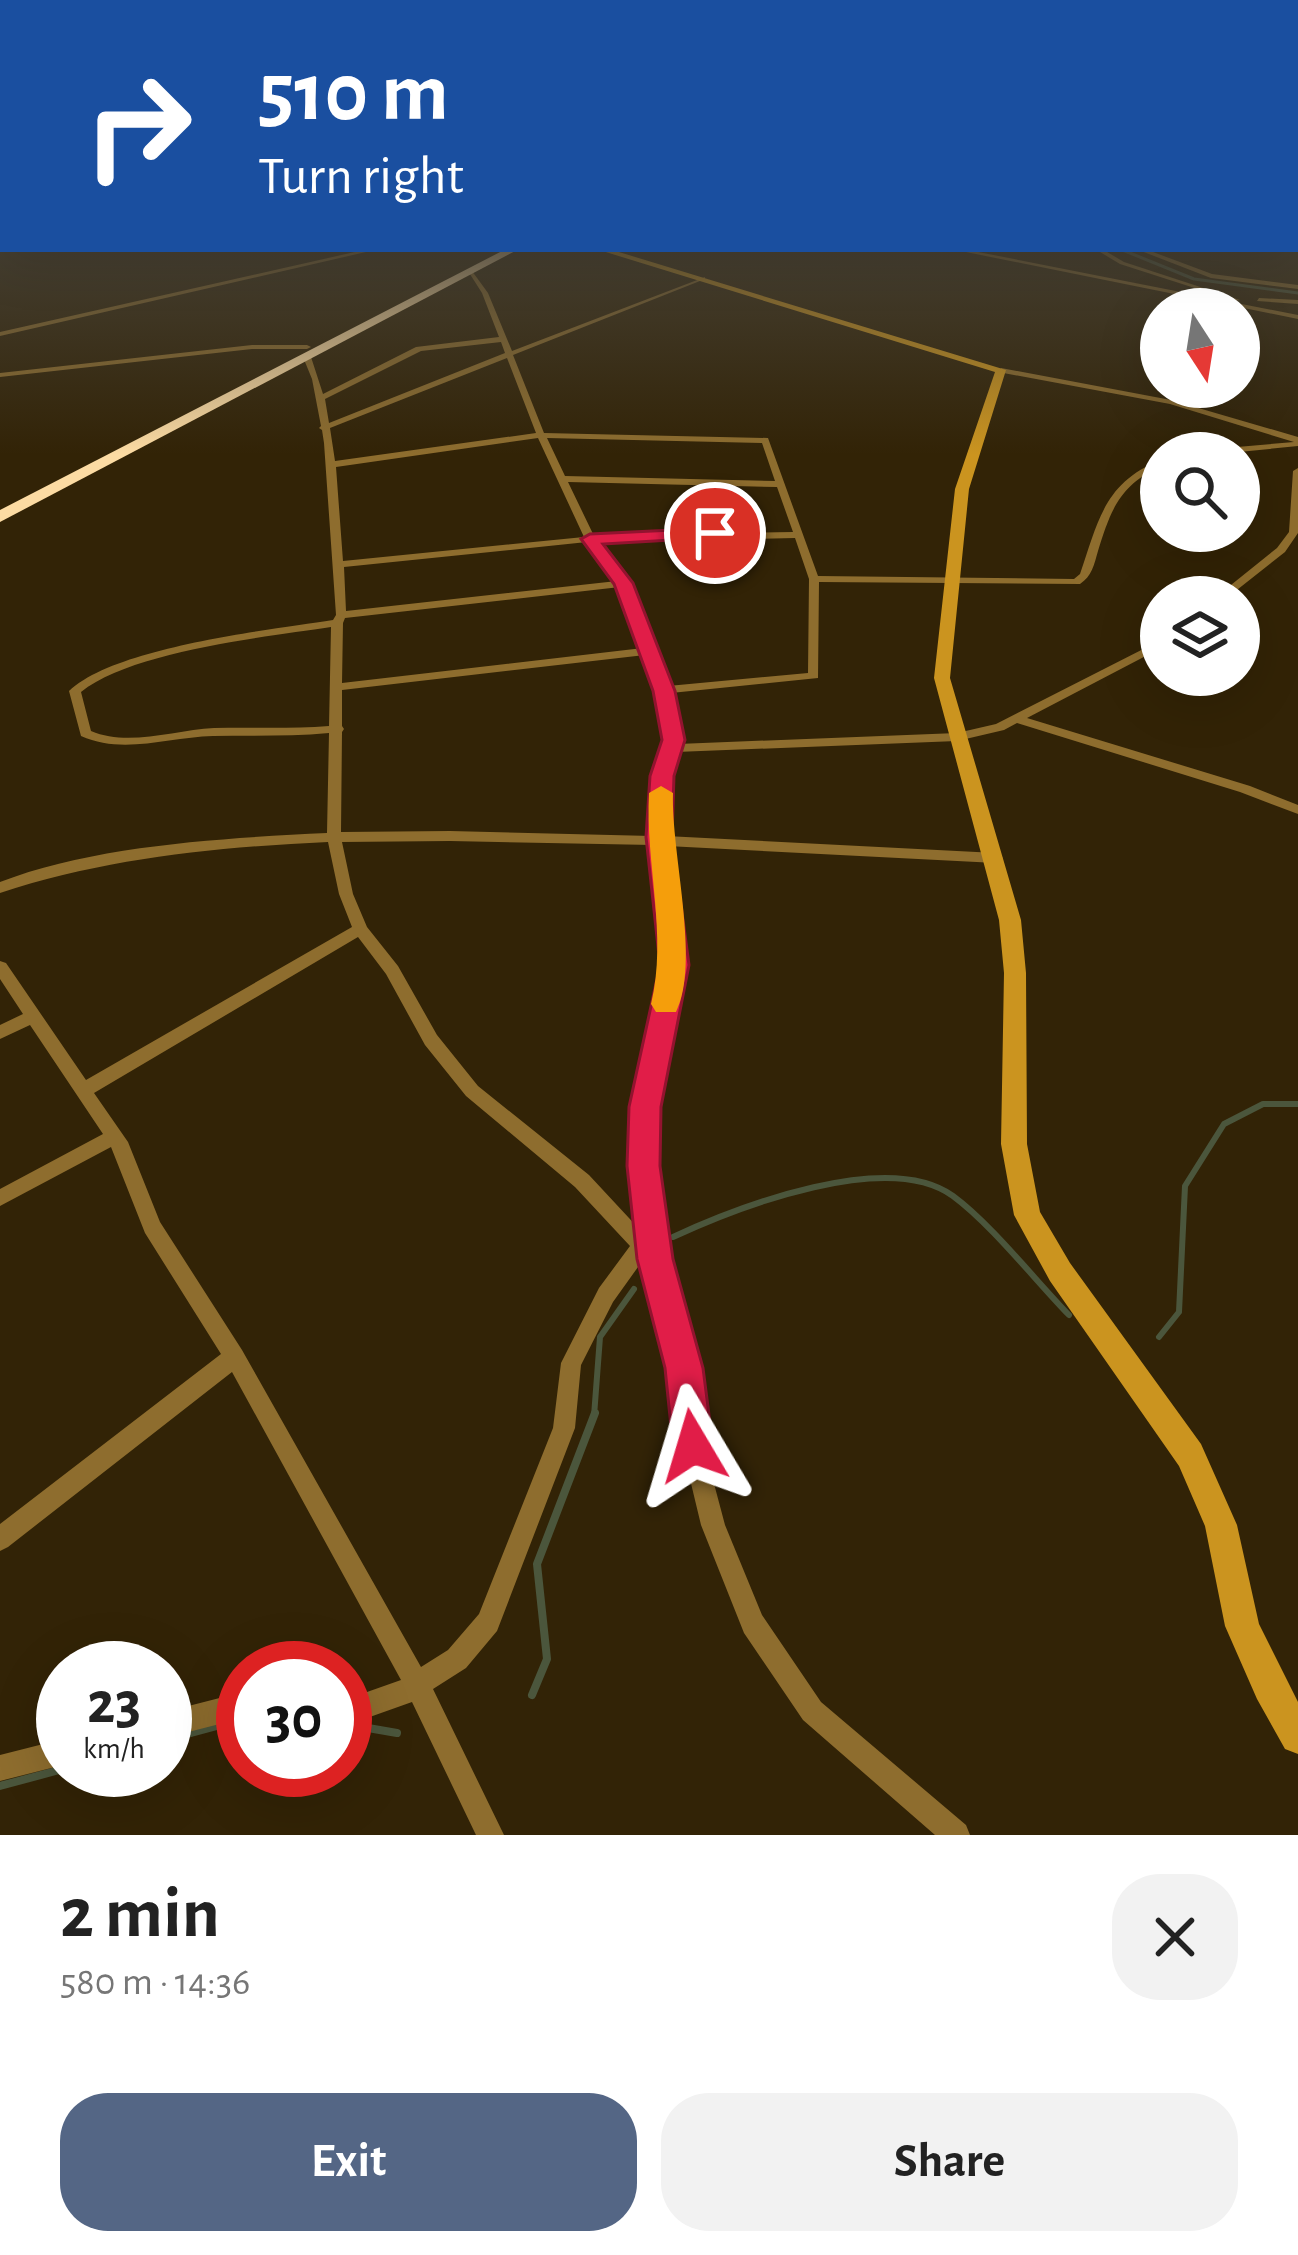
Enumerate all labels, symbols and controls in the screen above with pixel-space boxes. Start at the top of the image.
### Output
icon: right [60,48,216,204]
text: 510 m [258,52,449,136]
text: Turn right [258,150,464,204]
north arrow [1140,288,1260,408]
map controls [1140,288,1260,696]
button: search [1140,432,1260,552]
pin [664,482,766,584]
icon: arrive [682,500,748,566]
button: layers [1140,576,1260,696]
position arrow [630,1383,756,1509]
speed limit sign: 30 [216,1641,372,1797]
text: 23 [87,1674,141,1734]
text: km/h [83,1734,145,1764]
button: close [1112,1874,1238,2000]
text: 2 min [60,1878,220,1950]
text: 580 m · 14:36 [60,1963,250,2002]
button: Exit [60,2093,637,2231]
button: Share [661,2093,1238,2231]

